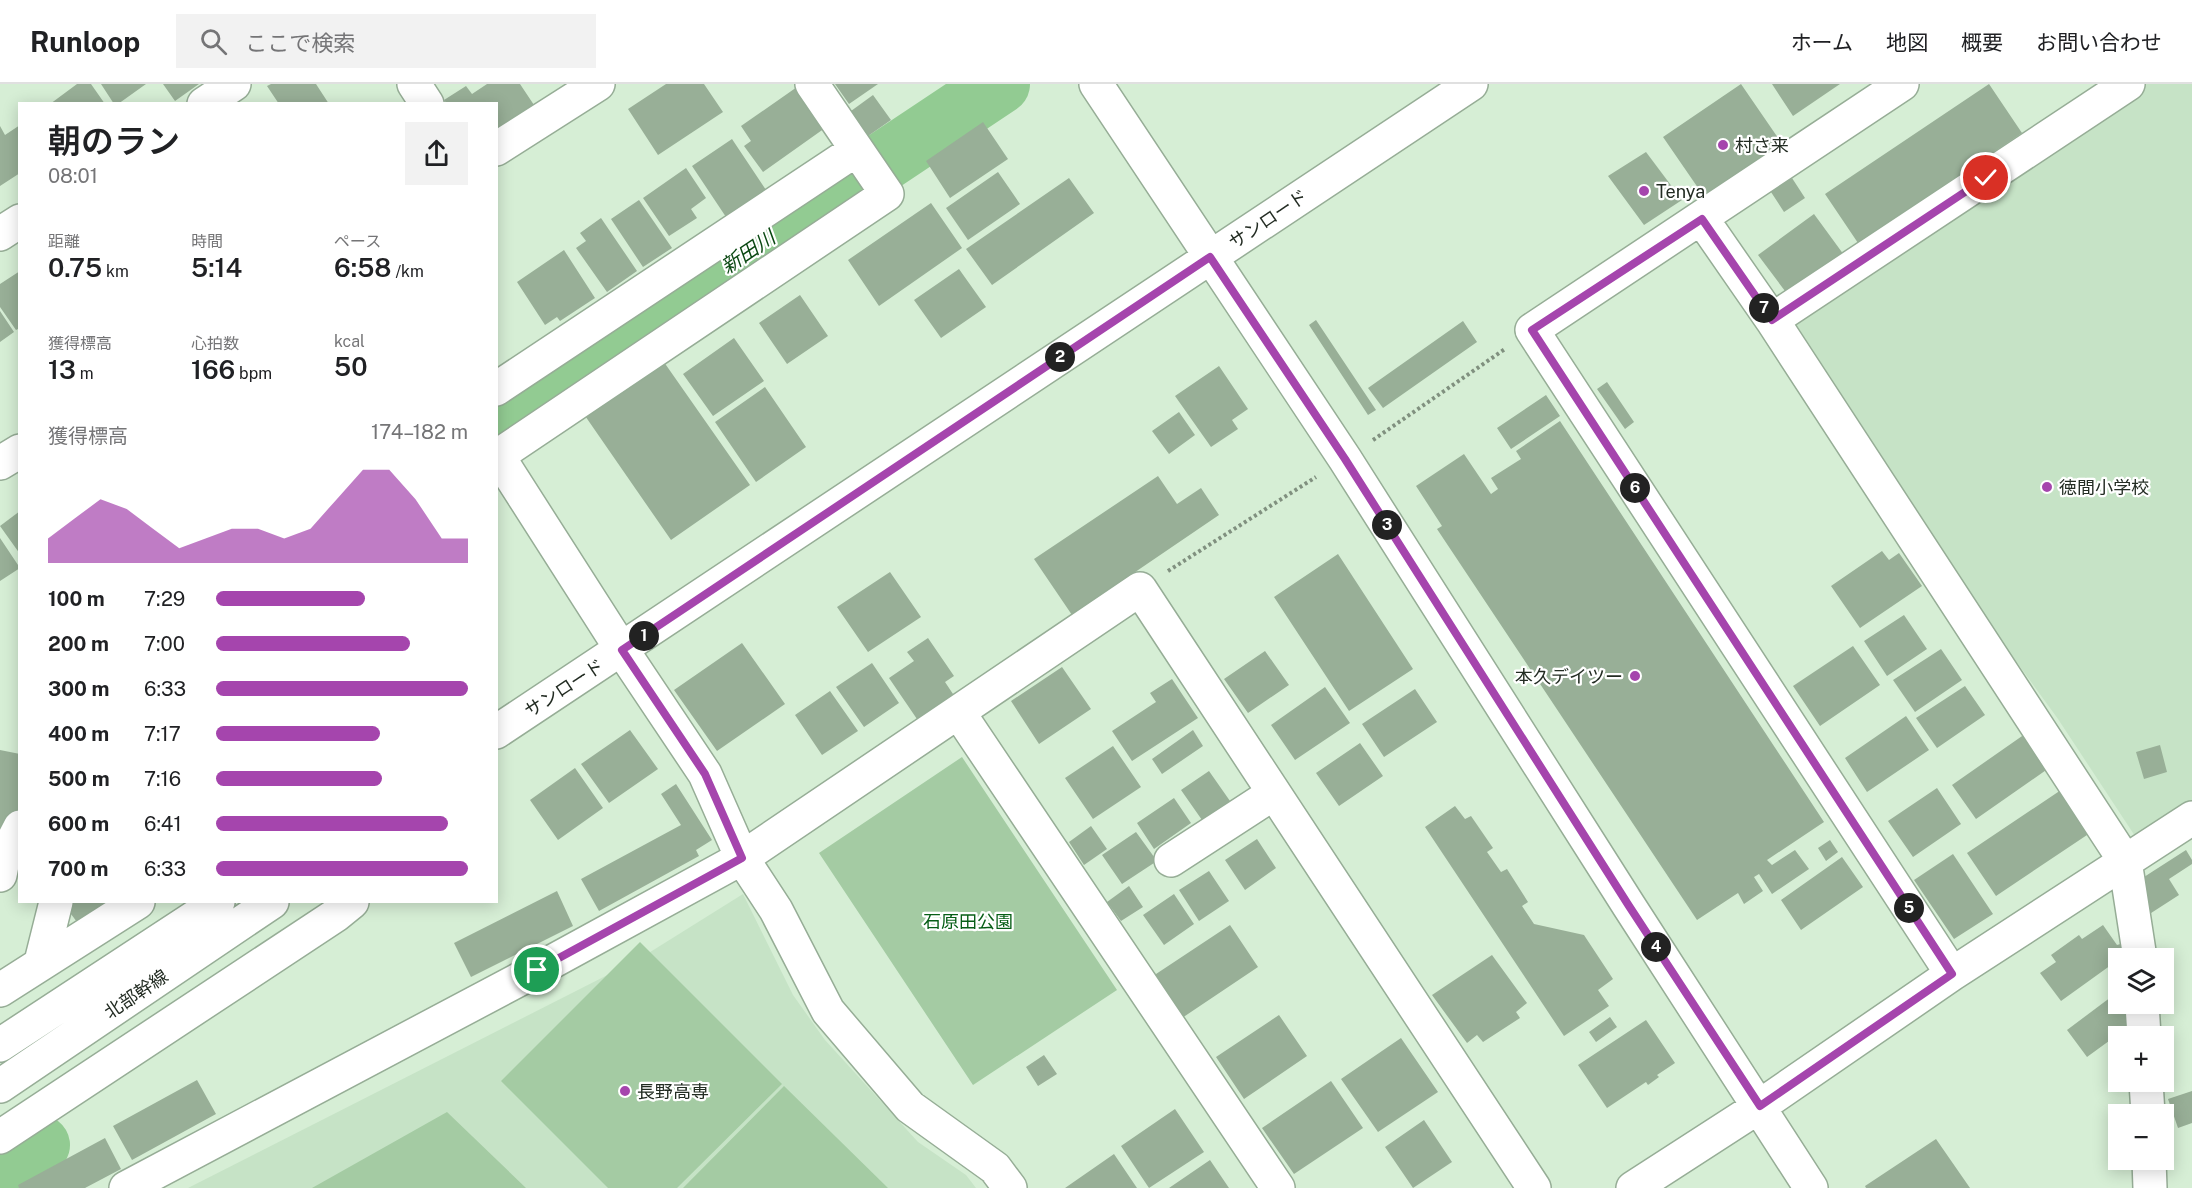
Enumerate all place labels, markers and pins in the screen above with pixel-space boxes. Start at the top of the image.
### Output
place label: 村さ来 [1735,135,1789,156]
marker: 村さ来 [1716,138,1730,152]
pin [1960,152,2011,203]
place label: Tenya [1656,181,1705,202]
marker: Tenya [1637,184,1651,198]
pin: 7 [1749,293,1779,323]
pin: 2 [1045,342,1075,372]
pin: 6 [1620,473,1650,503]
place label: 徳間小学校 [2059,477,2149,498]
marker: 徳間小学校 [2040,480,2054,494]
pin: 3 [1372,510,1402,540]
pin: 1 [629,621,659,651]
place label: 本久デイツー [1515,666,1623,687]
marker: 本久デイツー [1628,669,1642,683]
pin: 5 [1894,893,1924,923]
pin: 4 [1641,932,1671,962]
pin [511,944,562,995]
place label: 長野高専 [637,1081,709,1102]
marker: 長野高専 [618,1084,632,1098]

